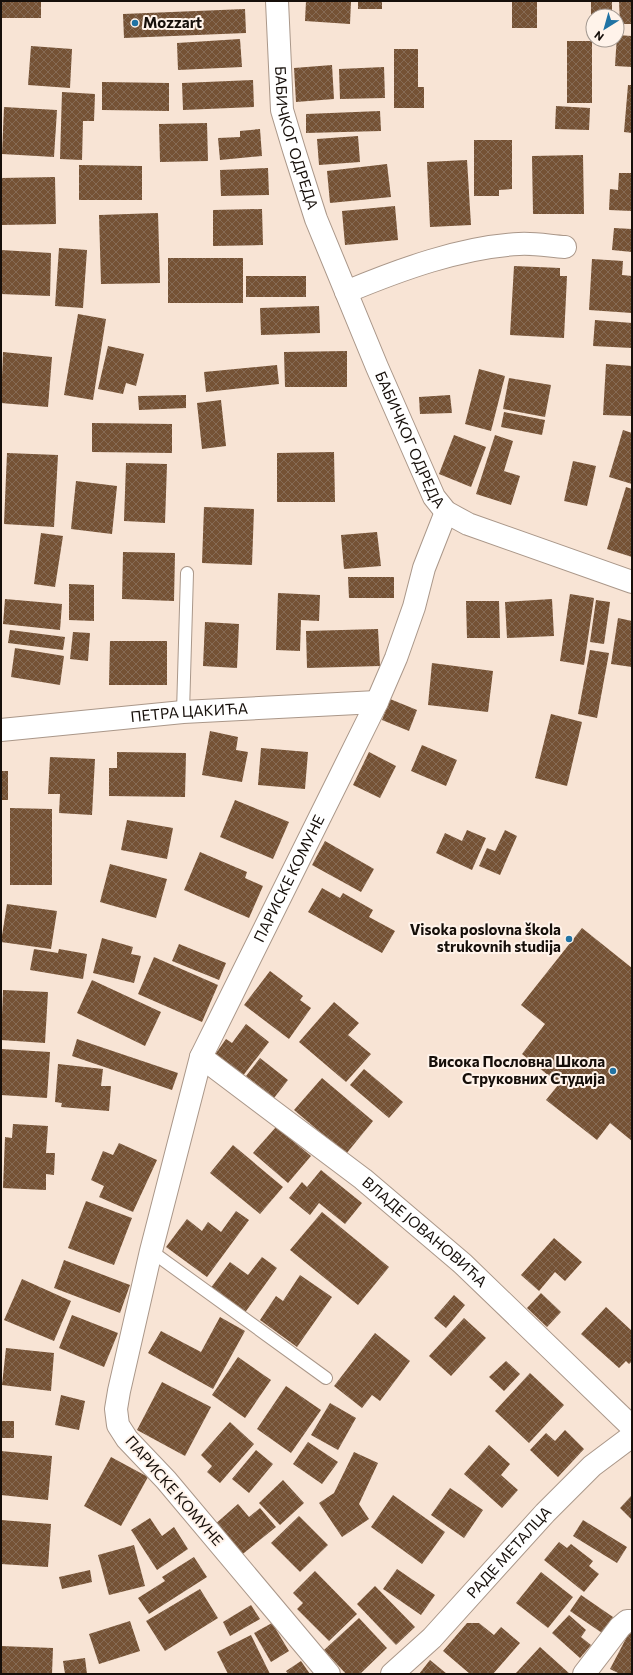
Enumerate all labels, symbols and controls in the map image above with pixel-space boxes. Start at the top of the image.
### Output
north arrow [585,8,625,48]
place label: Mozzart [143,13,202,31]
marker: Mozzart [130,18,140,28]
text: N [591,29,606,44]
street label: БАБИЧКОГ ОДРЕДА [272,65,322,212]
street label: БАБИЧКОГ ОДРЕДА [372,368,449,511]
street label: ПЕТРА ЦАКИЋА [129,699,248,725]
street label: ПАРИСКЕ КОМУНЕ [249,812,328,945]
place label: Visoka poslovna škola strukovnih studija [410,920,561,955]
marker: Visoka poslovna škola strukovnih studija [564,934,574,944]
place label: Висока Пословна Школа Струковних Студија [428,1052,605,1087]
marker: Висока Пословна Школа Струковних Студија [608,1066,618,1076]
street label: ВЛАДЕ ЈОВАНОВИЋА [359,1172,491,1290]
street label: ПАРИСКЕ КОМУНЕ [122,1432,227,1549]
street label: РАДЕ МЕТАЛЦА [462,1502,555,1602]

